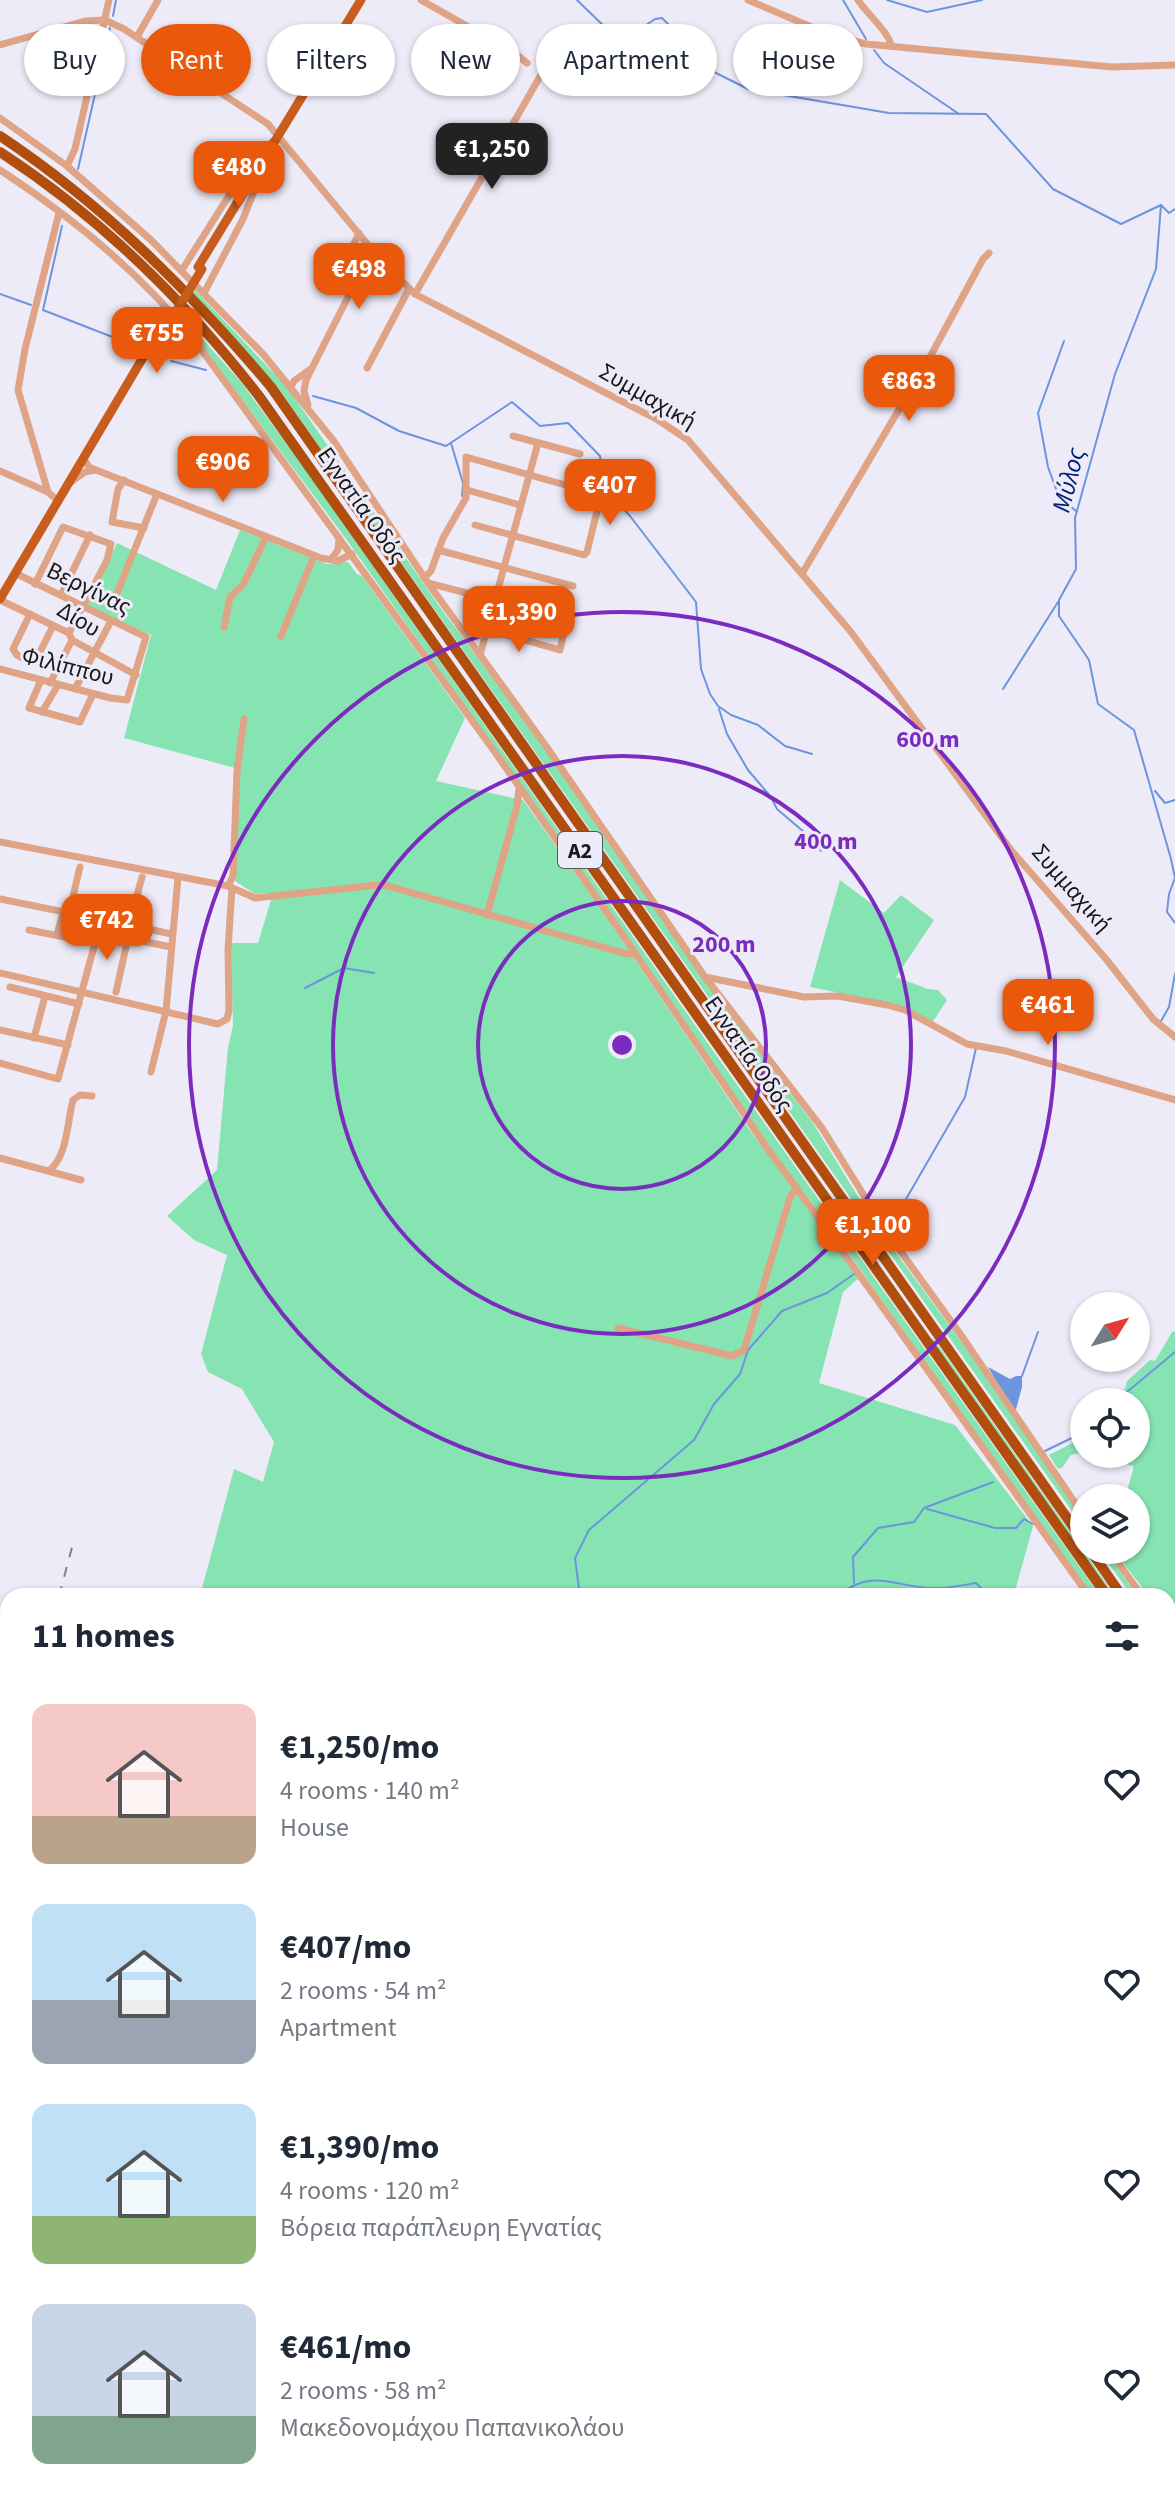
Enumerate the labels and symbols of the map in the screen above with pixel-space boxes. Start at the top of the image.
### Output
pin: €1,250 [427,123,557,191]
pin: €480 [192,141,286,209]
pin: €498 [312,243,406,311]
pin: €755 [110,307,204,375]
street label: Συμμαχική [592,354,703,438]
pin: €863 [862,355,956,423]
pin: €906 [176,436,270,504]
street label: Εγνατία Οδός [309,440,415,571]
water label: Μύλος [1043,443,1095,517]
pin: €407 [563,459,657,527]
street label: Βεργίνας [40,553,137,624]
pin: €1,390 [454,586,584,654]
street label: Δίου [50,593,107,646]
street label: Φιλίππου [18,638,118,695]
text: 600 m [896,722,960,757]
text: 400 m [794,824,858,859]
road number: Α2 [558,832,602,868]
street label: Συμμαχική [1023,836,1120,940]
pin: €742 [60,894,154,962]
text: 200 m [692,927,756,962]
pin: €461 [1001,979,1095,1047]
street label: Εγνατία Οδός [696,989,802,1120]
centre of rings [608,1031,636,1059]
pin: €1,100 [808,1199,938,1267]
north arrow [1070,1292,1150,1372]

